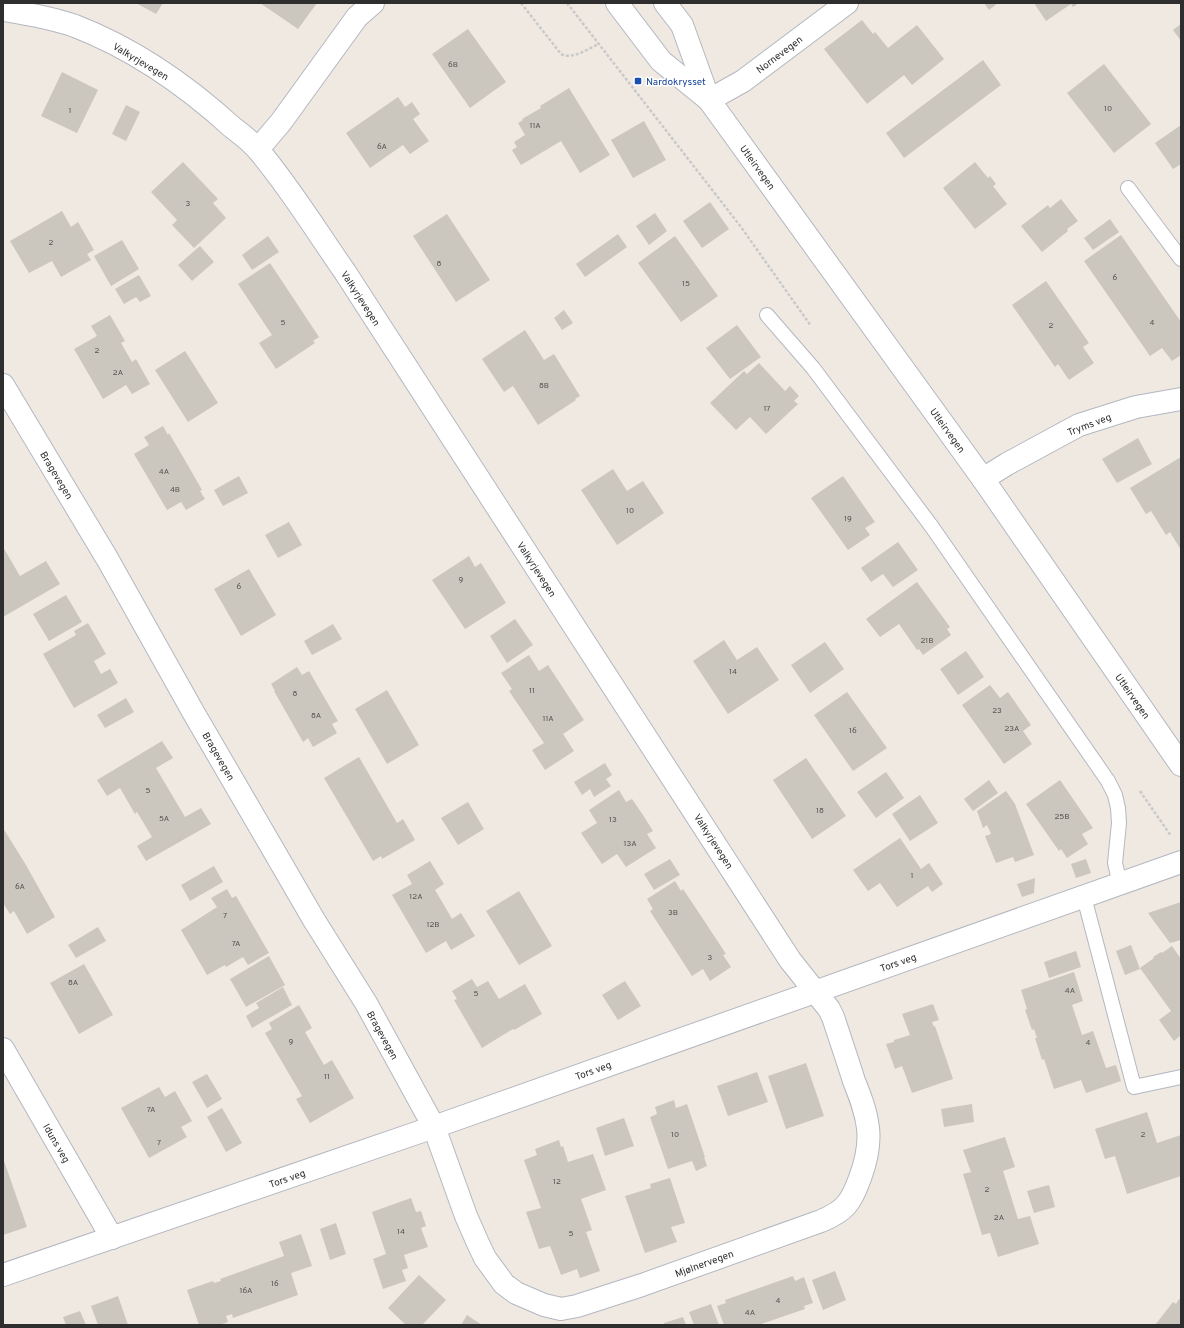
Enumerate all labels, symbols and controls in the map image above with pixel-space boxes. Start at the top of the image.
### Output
street label: Nornevegen [754,34,806,77]
street label: Valkyrjevegen [110,40,171,84]
house number: 6B [448,60,458,70]
marker: Nardokrysset [633,76,643,86]
place label: Nardokrysset [646,76,706,89]
house number: 10 [1104,104,1112,114]
house number: 1 [69,106,71,116]
house number: 11A [529,121,541,131]
house number: 6A [377,142,388,152]
street label: Utleirvegen [736,143,777,193]
house number: 3 [186,199,191,209]
house number: 2 [49,238,54,248]
house number: 8 [437,259,442,269]
street label: Valkyrjevegen [337,269,382,329]
house number: 6 [1113,273,1118,283]
house number: 15 [682,279,690,289]
house number: 5 [281,318,286,328]
house number: 4 [1150,318,1155,328]
house number: 2 [1049,321,1054,331]
house number: 2 [95,346,100,356]
house number: 2A [113,368,124,378]
house number: 8B [539,381,549,391]
house number: 17 [763,404,771,414]
street label: Utleirvegen [926,406,967,456]
street label: Tryms veg [1066,411,1113,440]
street label: Bragevegen [36,449,75,502]
house number: 4A [159,467,170,477]
house number: 4B [170,485,180,495]
house number: 10 [626,506,634,516]
house number: 19 [844,514,852,524]
street label: Valkyrjevegen [513,540,558,600]
house number: 9 [459,575,464,585]
house number: 6 [237,582,242,592]
house number: 21B [920,636,934,646]
house number: 14 [729,667,737,677]
street label: Utleirvegen [1111,672,1152,722]
house number: 11 [529,686,535,696]
house number: 8 [293,689,298,699]
house number: 23 [992,706,1002,716]
house number: 8A [311,711,322,721]
house number: 11A [542,714,554,724]
house number: 23A [1004,724,1020,734]
house number: 16 [849,726,857,736]
street label: Bragevegen [199,730,237,783]
house number: 5 [146,786,151,796]
house number: 18 [816,806,824,816]
street label: Valkyrjevegen [690,812,735,872]
house number: 25B [1054,812,1070,822]
house number: 5A [159,814,170,824]
house number: 13 [609,815,617,825]
house number: 13A [623,839,637,849]
house number: 1 [911,871,913,881]
house number: 6A [15,882,26,892]
house number: 12A [409,892,423,902]
house number: 3B [668,908,678,918]
house number: 7 [223,911,227,921]
house number: 12B [426,920,440,930]
house number: 7A [232,939,241,949]
street label: Tors veg [879,951,918,976]
house number: 3 [708,953,713,963]
house number: 8A [68,978,79,988]
house number: 4A [1065,986,1076,996]
house number: 5 [474,989,479,999]
street label: Bragevegen [363,1009,400,1062]
house number: 9 [289,1037,294,1047]
house number: 4 [1086,1038,1091,1048]
street label: Tors veg [574,1059,613,1084]
house number: 11 [324,1072,330,1082]
house number: 7A [147,1105,156,1115]
street label: Iduns veg [39,1122,72,1166]
house number: 10 [671,1130,679,1140]
house number: 2 [1141,1130,1146,1140]
house number: 7 [157,1138,161,1148]
street label: Tors veg [268,1167,307,1192]
house number: 12 [553,1177,561,1187]
house number: 2 [985,1185,990,1195]
house number: 2A [994,1213,1005,1223]
house number: 14 [397,1227,405,1237]
house number: 5 [569,1229,574,1239]
street label: Mjølnervegen [673,1248,736,1281]
house number: 16 [271,1279,279,1289]
house number: 16A [239,1286,253,1296]
house number: 4 [776,1296,781,1306]
house number: 4A [745,1308,756,1318]

